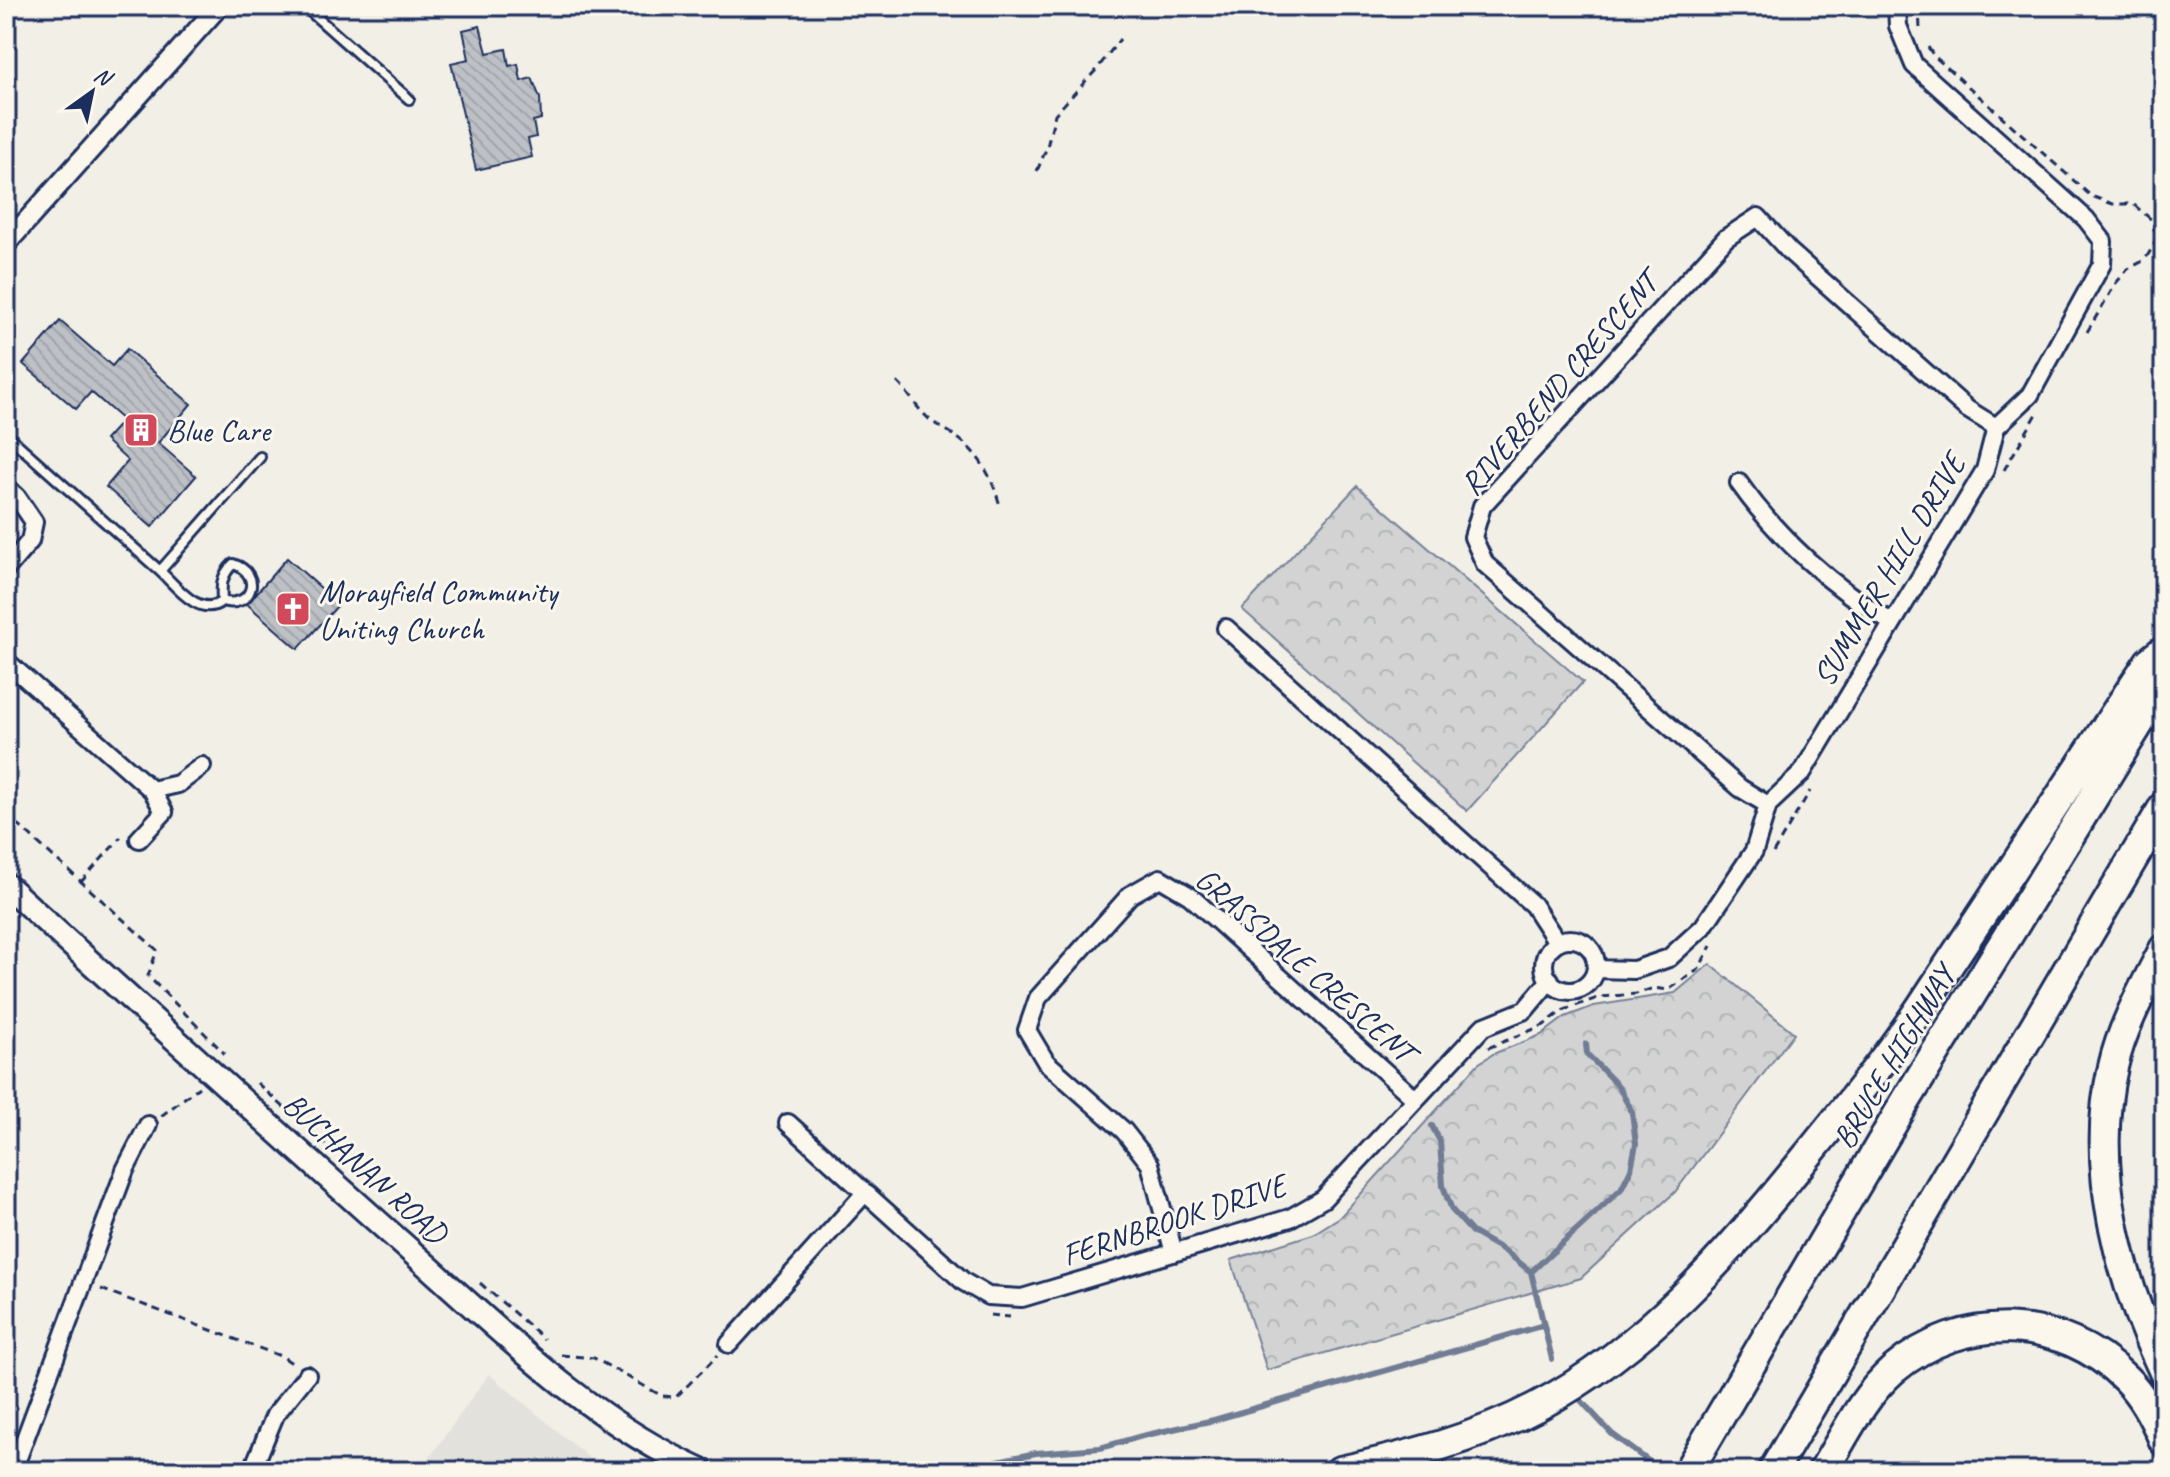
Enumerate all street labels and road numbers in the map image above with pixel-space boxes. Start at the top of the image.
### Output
street label: RIVERBEND CRESCENT [1451,258,1672,504]
street label: SUMMER HILL DRIVE [1803,443,1977,694]
street label: GRASSDALE CRESCENT [1187,859,1429,1077]
street label: BRUCE HIGHWAY [1823,954,1967,1156]
street label: BUCHANAN ROAD [274,1083,458,1254]
street label: FERNBROOK DRIVE [1057,1163,1295,1275]

